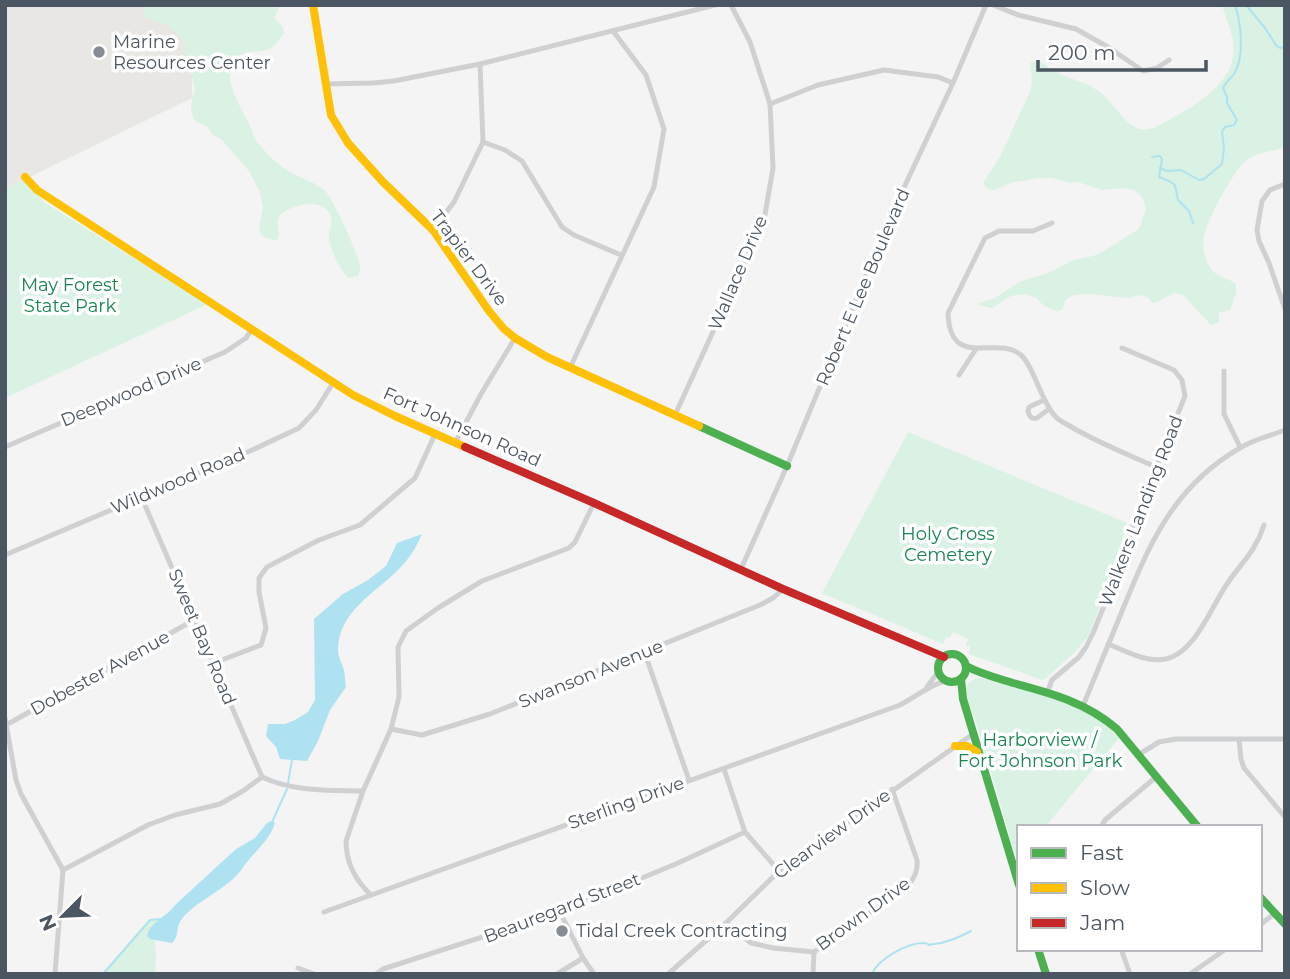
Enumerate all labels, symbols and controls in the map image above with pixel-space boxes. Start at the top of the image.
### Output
scale bar [1038,28,1206,72]
place label: Marine Resources Center [113,31,271,74]
text: 200 m [1048,40,1115,65]
marker: Marine Resources Center [91,44,107,60]
street label: Robert E Lee Boulevard [811,185,915,389]
street label: Trapier Drive [426,206,512,310]
street label: Wallace Drive [704,212,772,334]
park label: May Forest State Park [21,274,119,317]
street label: Deepwood Drive [57,352,205,432]
street label: Fort Johnson Road [380,382,544,472]
street label: Walkers Landing Road [1094,412,1188,610]
street label: Wildwood Road [108,443,248,519]
park label: Holy Cross Cemetery [901,523,995,566]
street label: Sweet Bay Road [163,566,241,708]
street label: Dobester Avenue [27,626,174,720]
street label: Swanson Avenue [515,635,667,713]
park label: Harborview / Fort Johnson Park [958,729,1123,772]
street label: Sterling Drive [565,772,687,834]
street label: Clearview Drive [769,784,895,884]
legend [1017,825,1262,951]
text: Fast [1080,840,1124,865]
street label: Beauregard Street [481,868,643,948]
street label: Brown Drive [811,872,915,956]
text: Slow [1080,875,1130,900]
north arrow [28,881,98,951]
text: Jam [1079,910,1125,935]
text: N [34,911,62,934]
place label: Tidal Creek Contracting [576,920,788,942]
marker: Tidal Creek Contracting [554,923,570,939]

